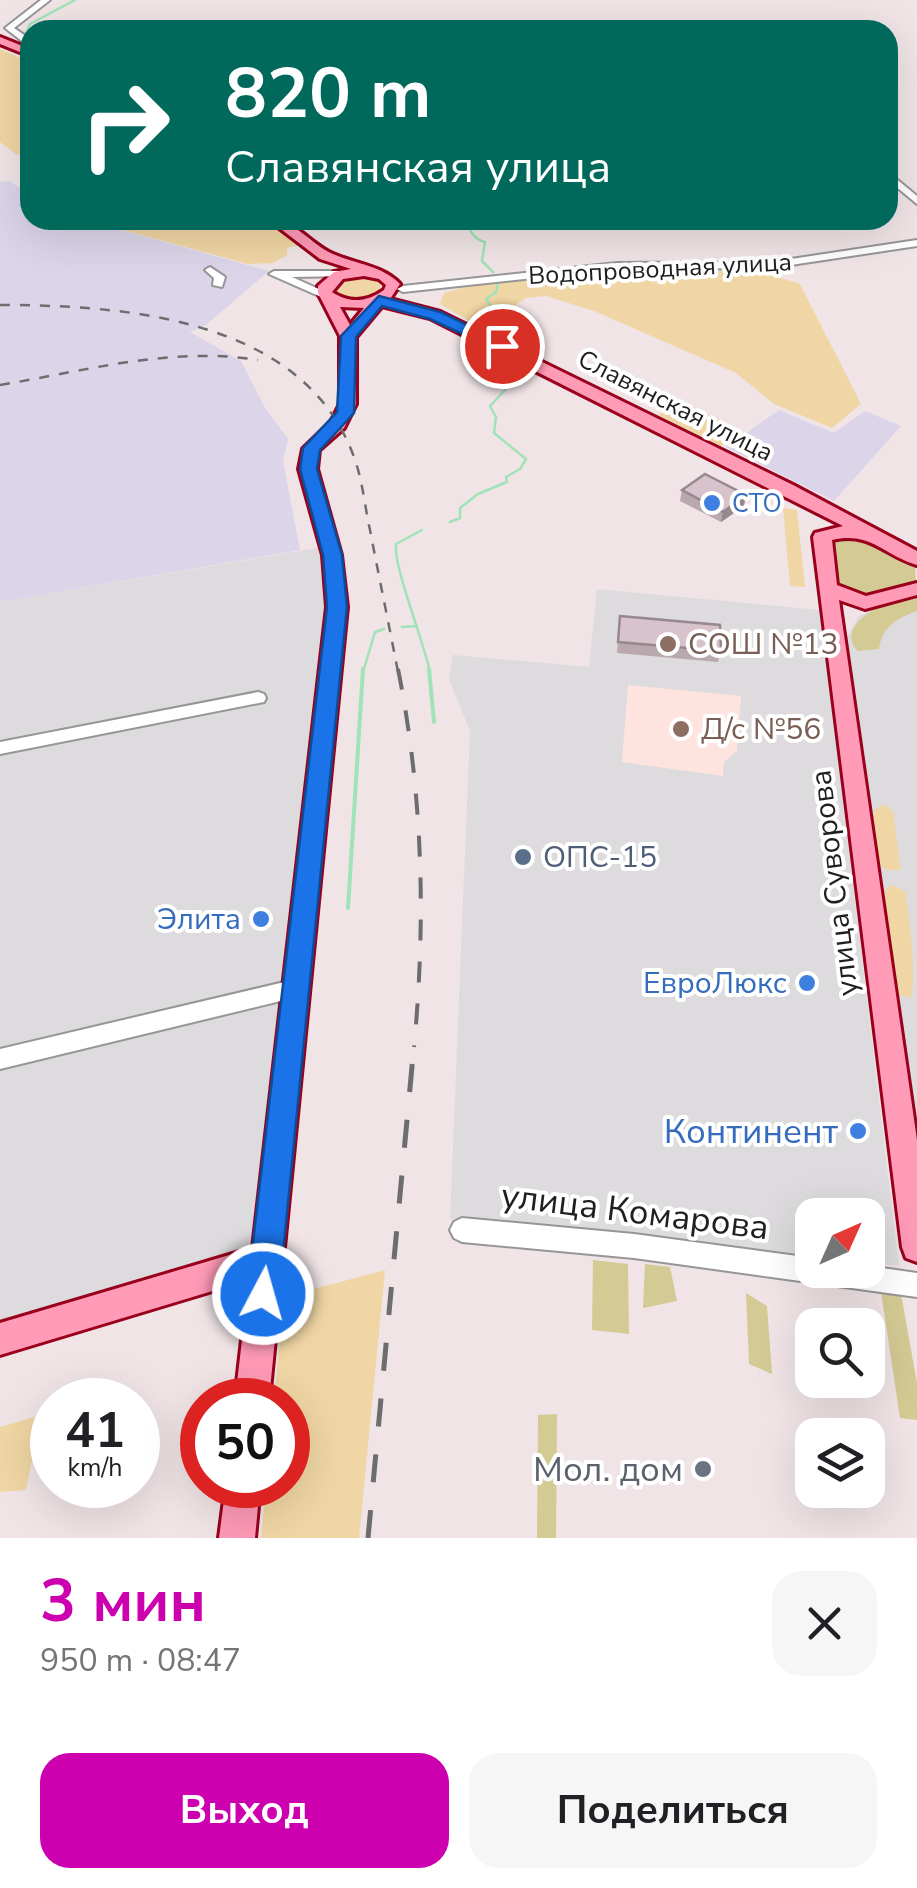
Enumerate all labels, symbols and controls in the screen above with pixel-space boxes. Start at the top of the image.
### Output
text: 820 m [225,46,431,142]
icon: right [60,60,190,190]
text: Славянская улица [225,137,611,198]
street label: Водопроводная улица [527,245,793,293]
pin [460,304,545,389]
icon: arrive [475,319,530,374]
street label: Славянская улица [572,342,779,470]
place label: СТО [732,487,782,521]
marker: СТО [701,492,723,514]
place label: СОШ №13 [688,624,839,665]
marker: СОШ №13 [657,633,679,655]
place label: Д/с №56 [701,709,821,750]
marker: Д/с №56 [670,718,692,740]
street label: улица Суворова [800,768,869,998]
place label: ОПС-15 [543,837,657,878]
marker: ОПС-15 [512,846,534,868]
place label: Элита [157,899,241,940]
marker: Элита [250,908,272,930]
place label: ЕвроЛюкс [643,963,787,1004]
marker: ЕвроЛюкс [796,972,818,994]
place label: Континент [664,1108,838,1155]
marker: Континент [847,1120,869,1142]
street label: улица Комарова [499,1172,771,1251]
north arrow [795,1198,885,1288]
map controls [795,1198,885,1508]
position arrow [211,1242,315,1346]
button: search [795,1308,885,1398]
speed limit sign: 50 [180,1378,310,1508]
text: 41 [65,1396,125,1465]
button: layers [795,1418,885,1508]
place label: Мол. дом [533,1446,683,1493]
text: km/h [67,1451,123,1485]
marker: Мол. дом [692,1458,714,1480]
text: 3 мин [40,1560,206,1642]
button: close [772,1571,877,1676]
text: 950 m · 08:47 [40,1639,241,1682]
button: Выход [40,1753,449,1868]
button: Поделиться [469,1753,877,1868]

